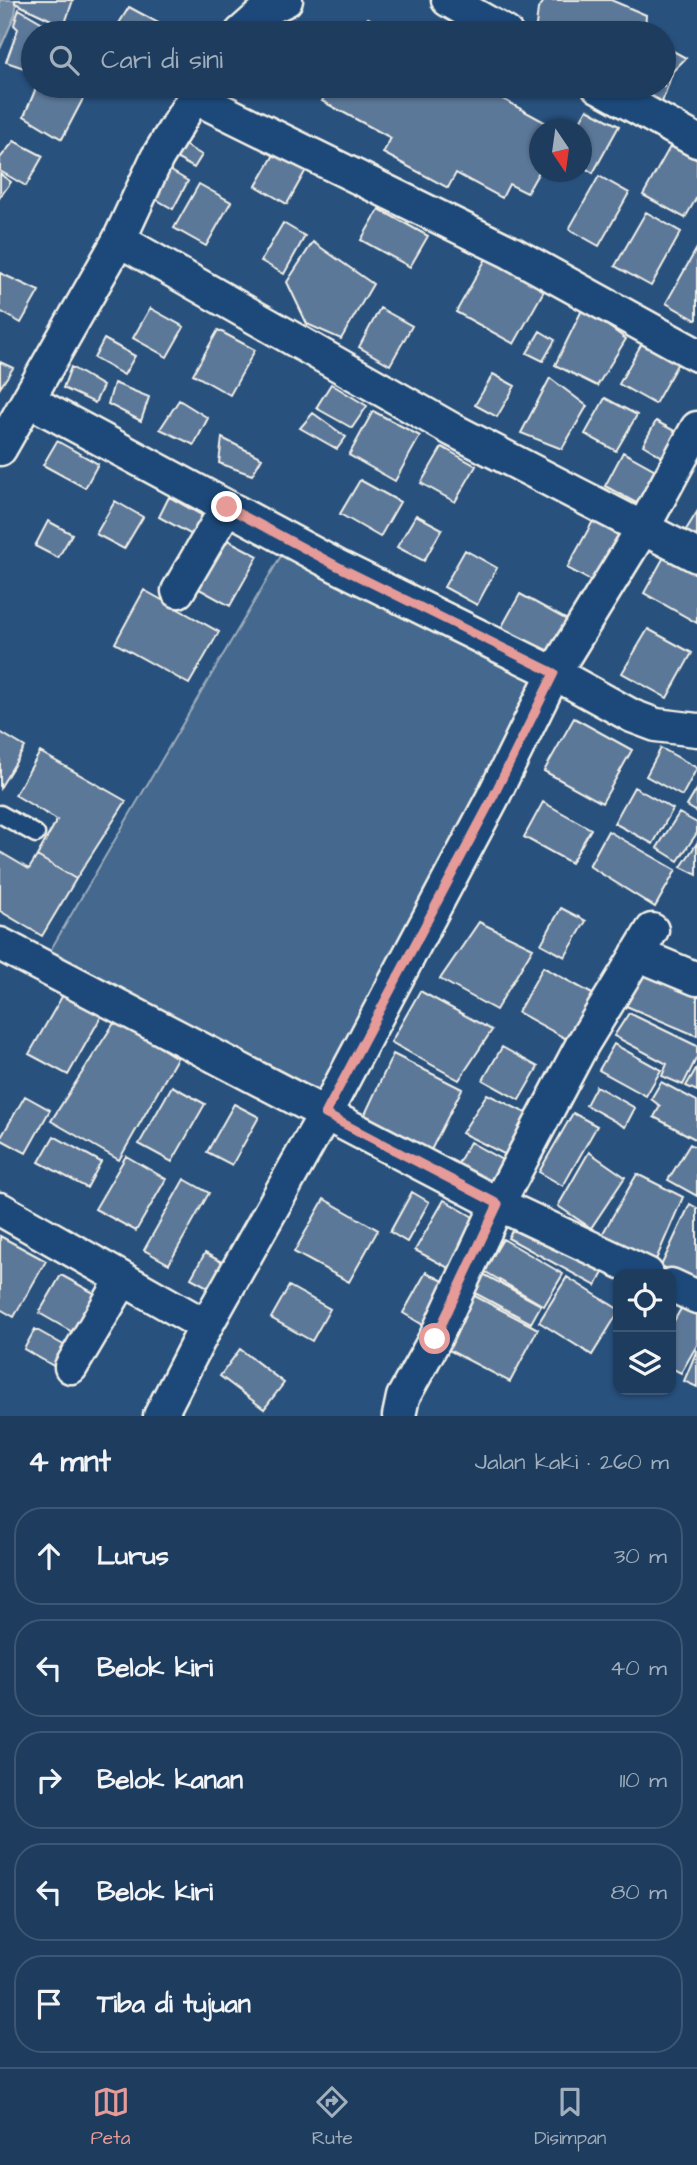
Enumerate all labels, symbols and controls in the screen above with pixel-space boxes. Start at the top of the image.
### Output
search box [21,21,676,98]
icon: search [45,41,83,79]
text: Cari di sini [101,42,223,78]
north arrow [529,119,592,182]
route end [211,491,242,522]
map controls [613,1269,676,1395]
button: locate [613,1269,676,1332]
route start [419,1323,450,1354]
button: layers [613,1332,676,1395]
text: 4 mnt [28,1441,111,1483]
text: Jalan kaki · 260 m [475,1446,669,1478]
icon: ahead [30,1537,68,1575]
text: Lurus [97,1538,169,1574]
text: 30 m [614,1540,667,1572]
icon: left [30,1649,68,1687]
text: Belok kiri [97,1650,213,1686]
text: 40 m [610,1652,667,1684]
icon: right [30,1761,68,1799]
text: Belok kanan [97,1762,243,1798]
text: 110 m [619,1764,667,1796]
icon: left [30,1873,68,1911]
text: Belok kiri [97,1874,213,1910]
text: 80 m [610,1876,667,1908]
icon: arrive [30,1985,68,2023]
text: Tiba di tujuan [97,1986,251,2022]
tab: Peta [91,2083,130,2152]
tab: Rute [312,2083,353,2152]
tab: Disimpan [534,2083,606,2152]

